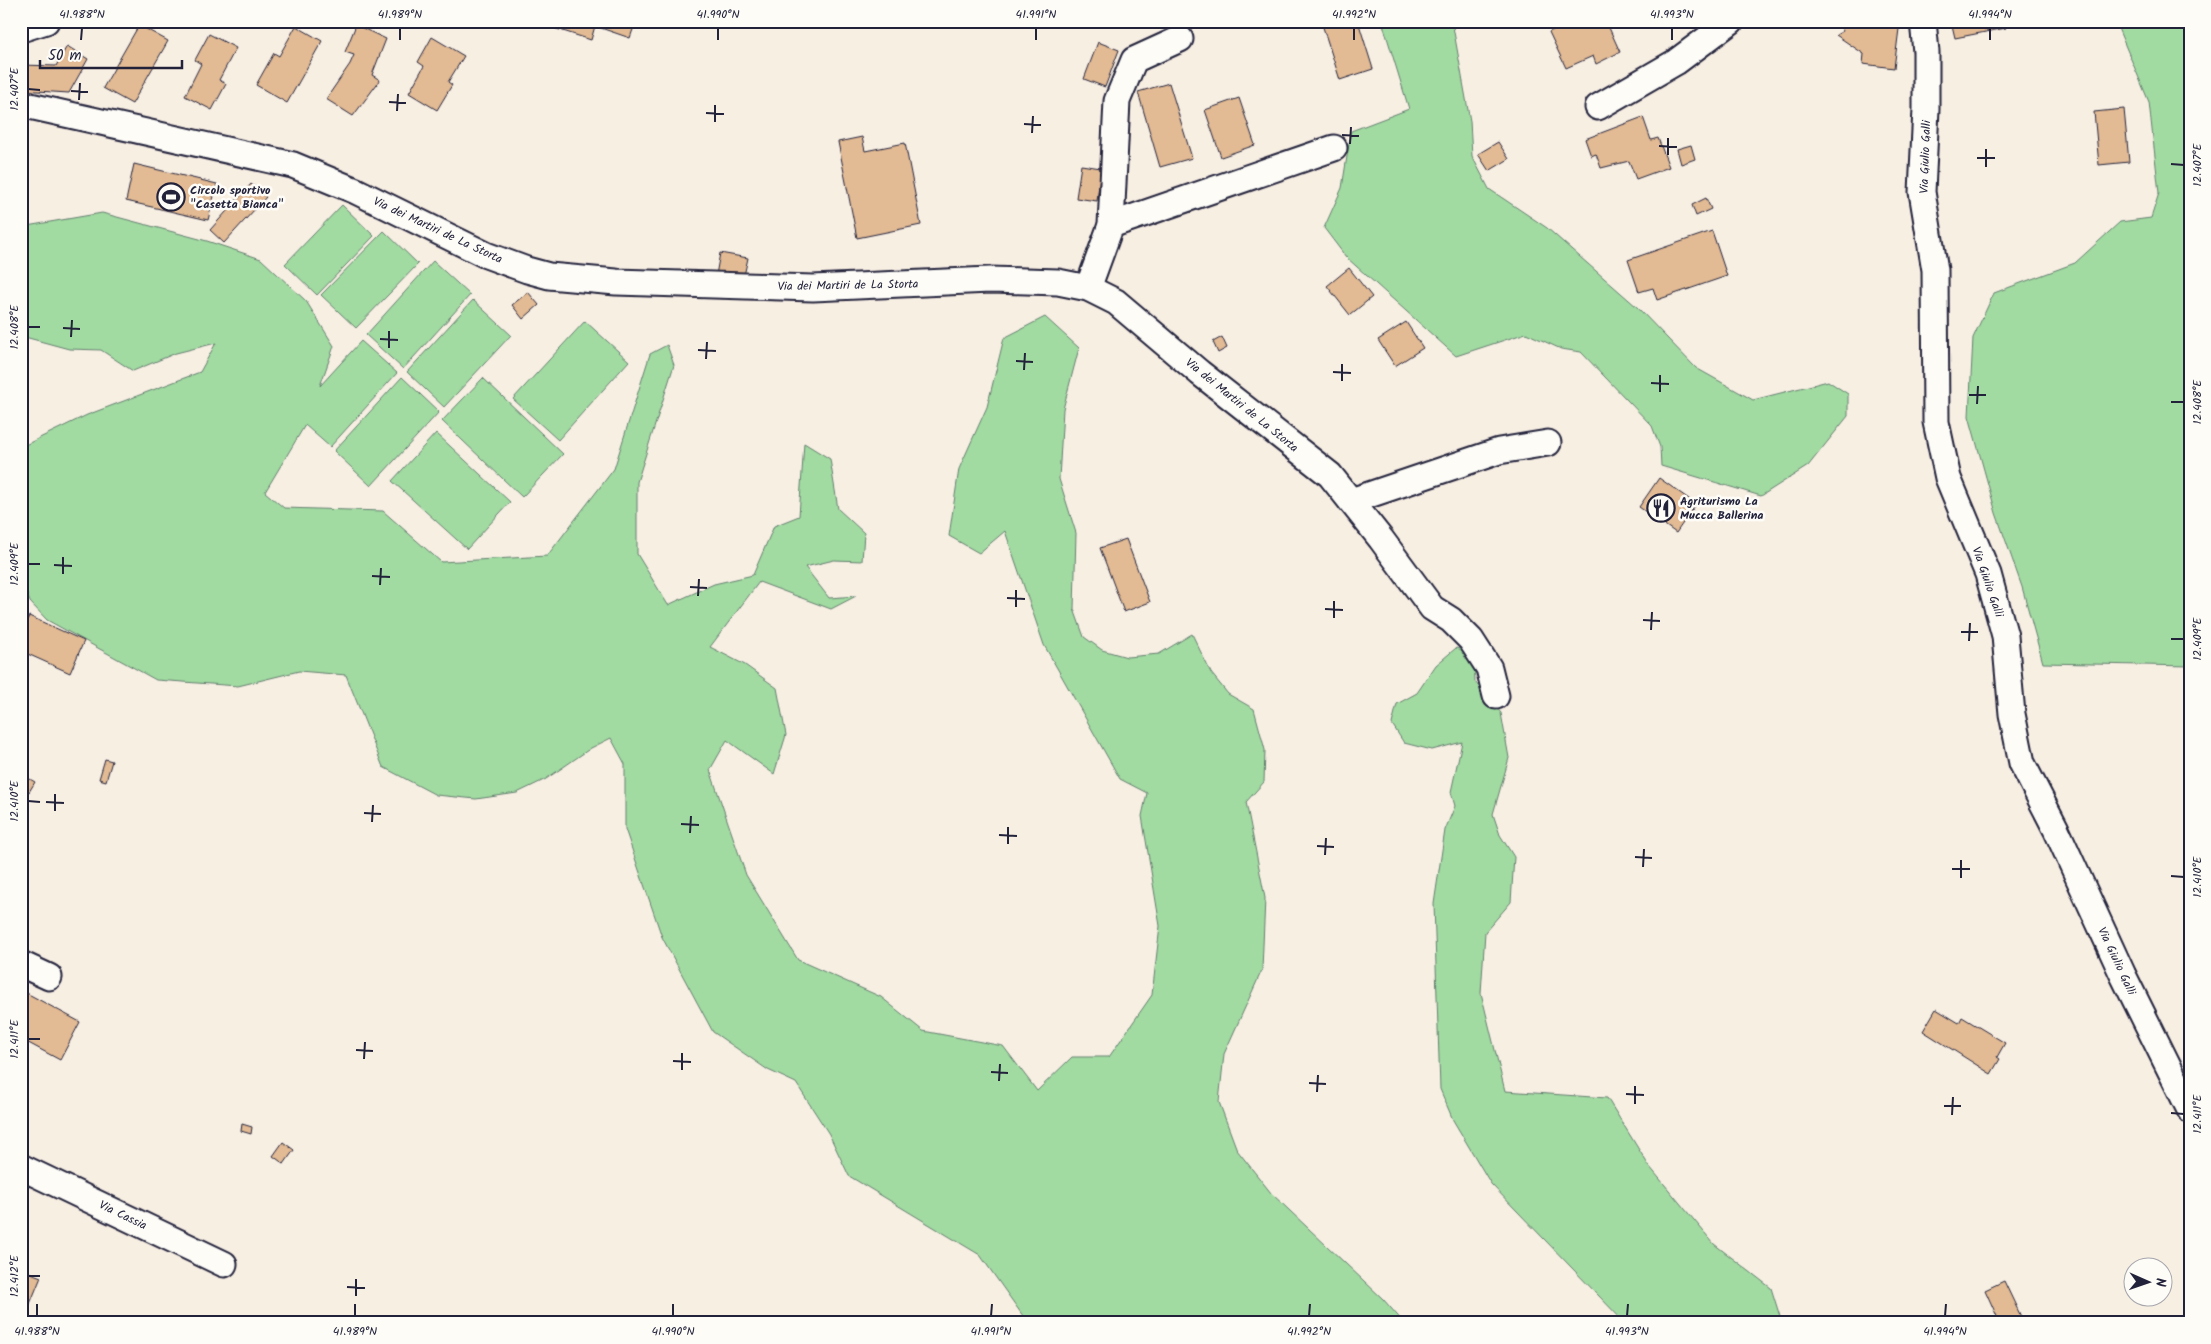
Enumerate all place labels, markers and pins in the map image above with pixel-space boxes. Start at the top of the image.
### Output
place label: Circolo sportivo "Casetta Bianca" [190,181,284,214]
sports icon: Circolo sportivo "Casetta Bianca" [156,182,186,212]
place label: Agriturismo La Mucca Ballerina [1680,492,1763,525]
restaurant icon: Agriturismo La Mucca Ballerina [1646,493,1676,523]

